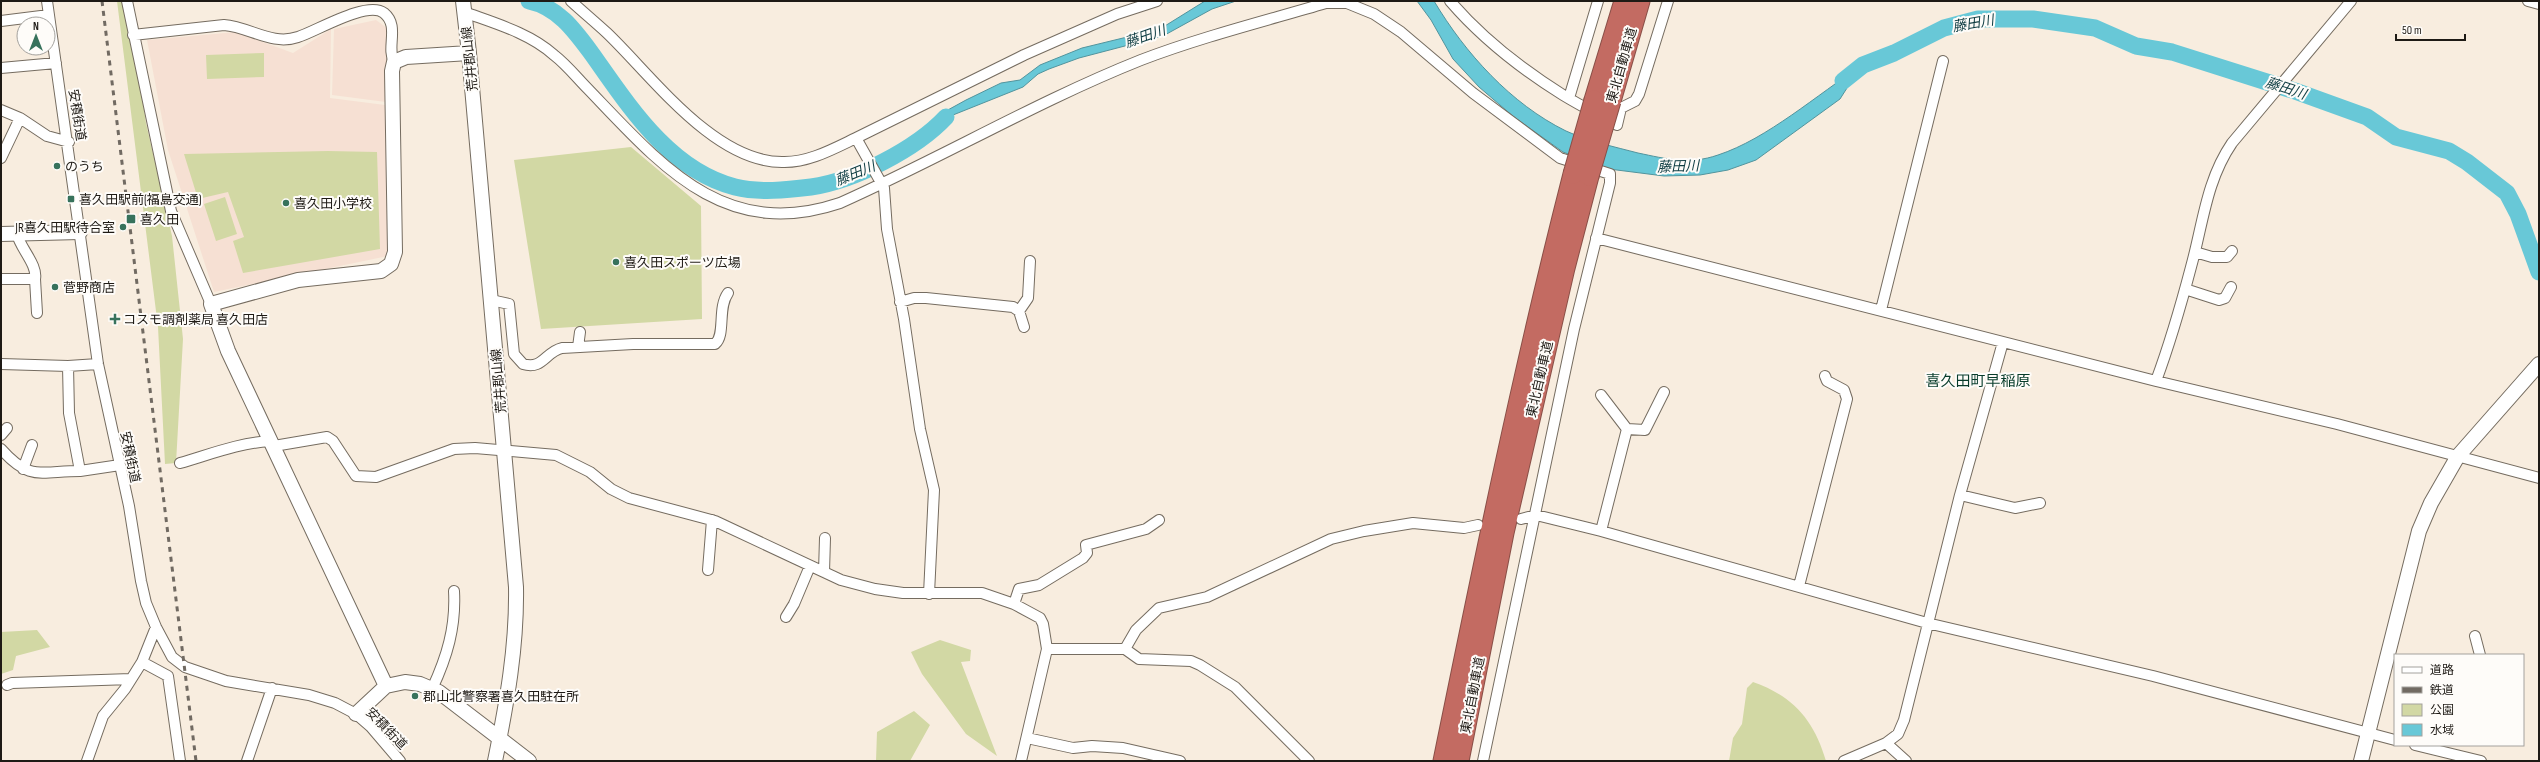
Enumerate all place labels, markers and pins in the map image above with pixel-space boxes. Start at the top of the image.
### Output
place label: のうち [65,159,104,175]
marker: のうち [52,161,62,171]
place label: 喜久田駅前(福島交通) [79,192,202,208]
marker: 喜久田駅前(福島交通) [66,194,76,204]
place label: 喜久田小学校 [294,196,372,212]
marker: 喜久田小学校 [281,198,291,208]
place label: 喜久田 [140,212,179,228]
marker: 喜久田 [125,213,137,225]
place label: JR喜久田駅待合室 [14,220,115,236]
marker: JR喜久田駅待合室 [118,222,128,232]
place label: 喜久田スポーツ広場 [624,255,741,271]
marker: 喜久田スポーツ広場 [611,257,621,267]
place label: 菅野商店 [63,280,115,296]
marker: 菅野商店 [50,282,60,292]
place label: コスモ調剤薬局 喜久田店 [123,312,268,328]
marker: コスモ調剤薬局 喜久田店 [110,314,120,324]
place label: 郡山北警察署喜久田駐在所 [423,689,579,705]
marker: 郡山北警察署喜久田駐在所 [410,691,420,701]

